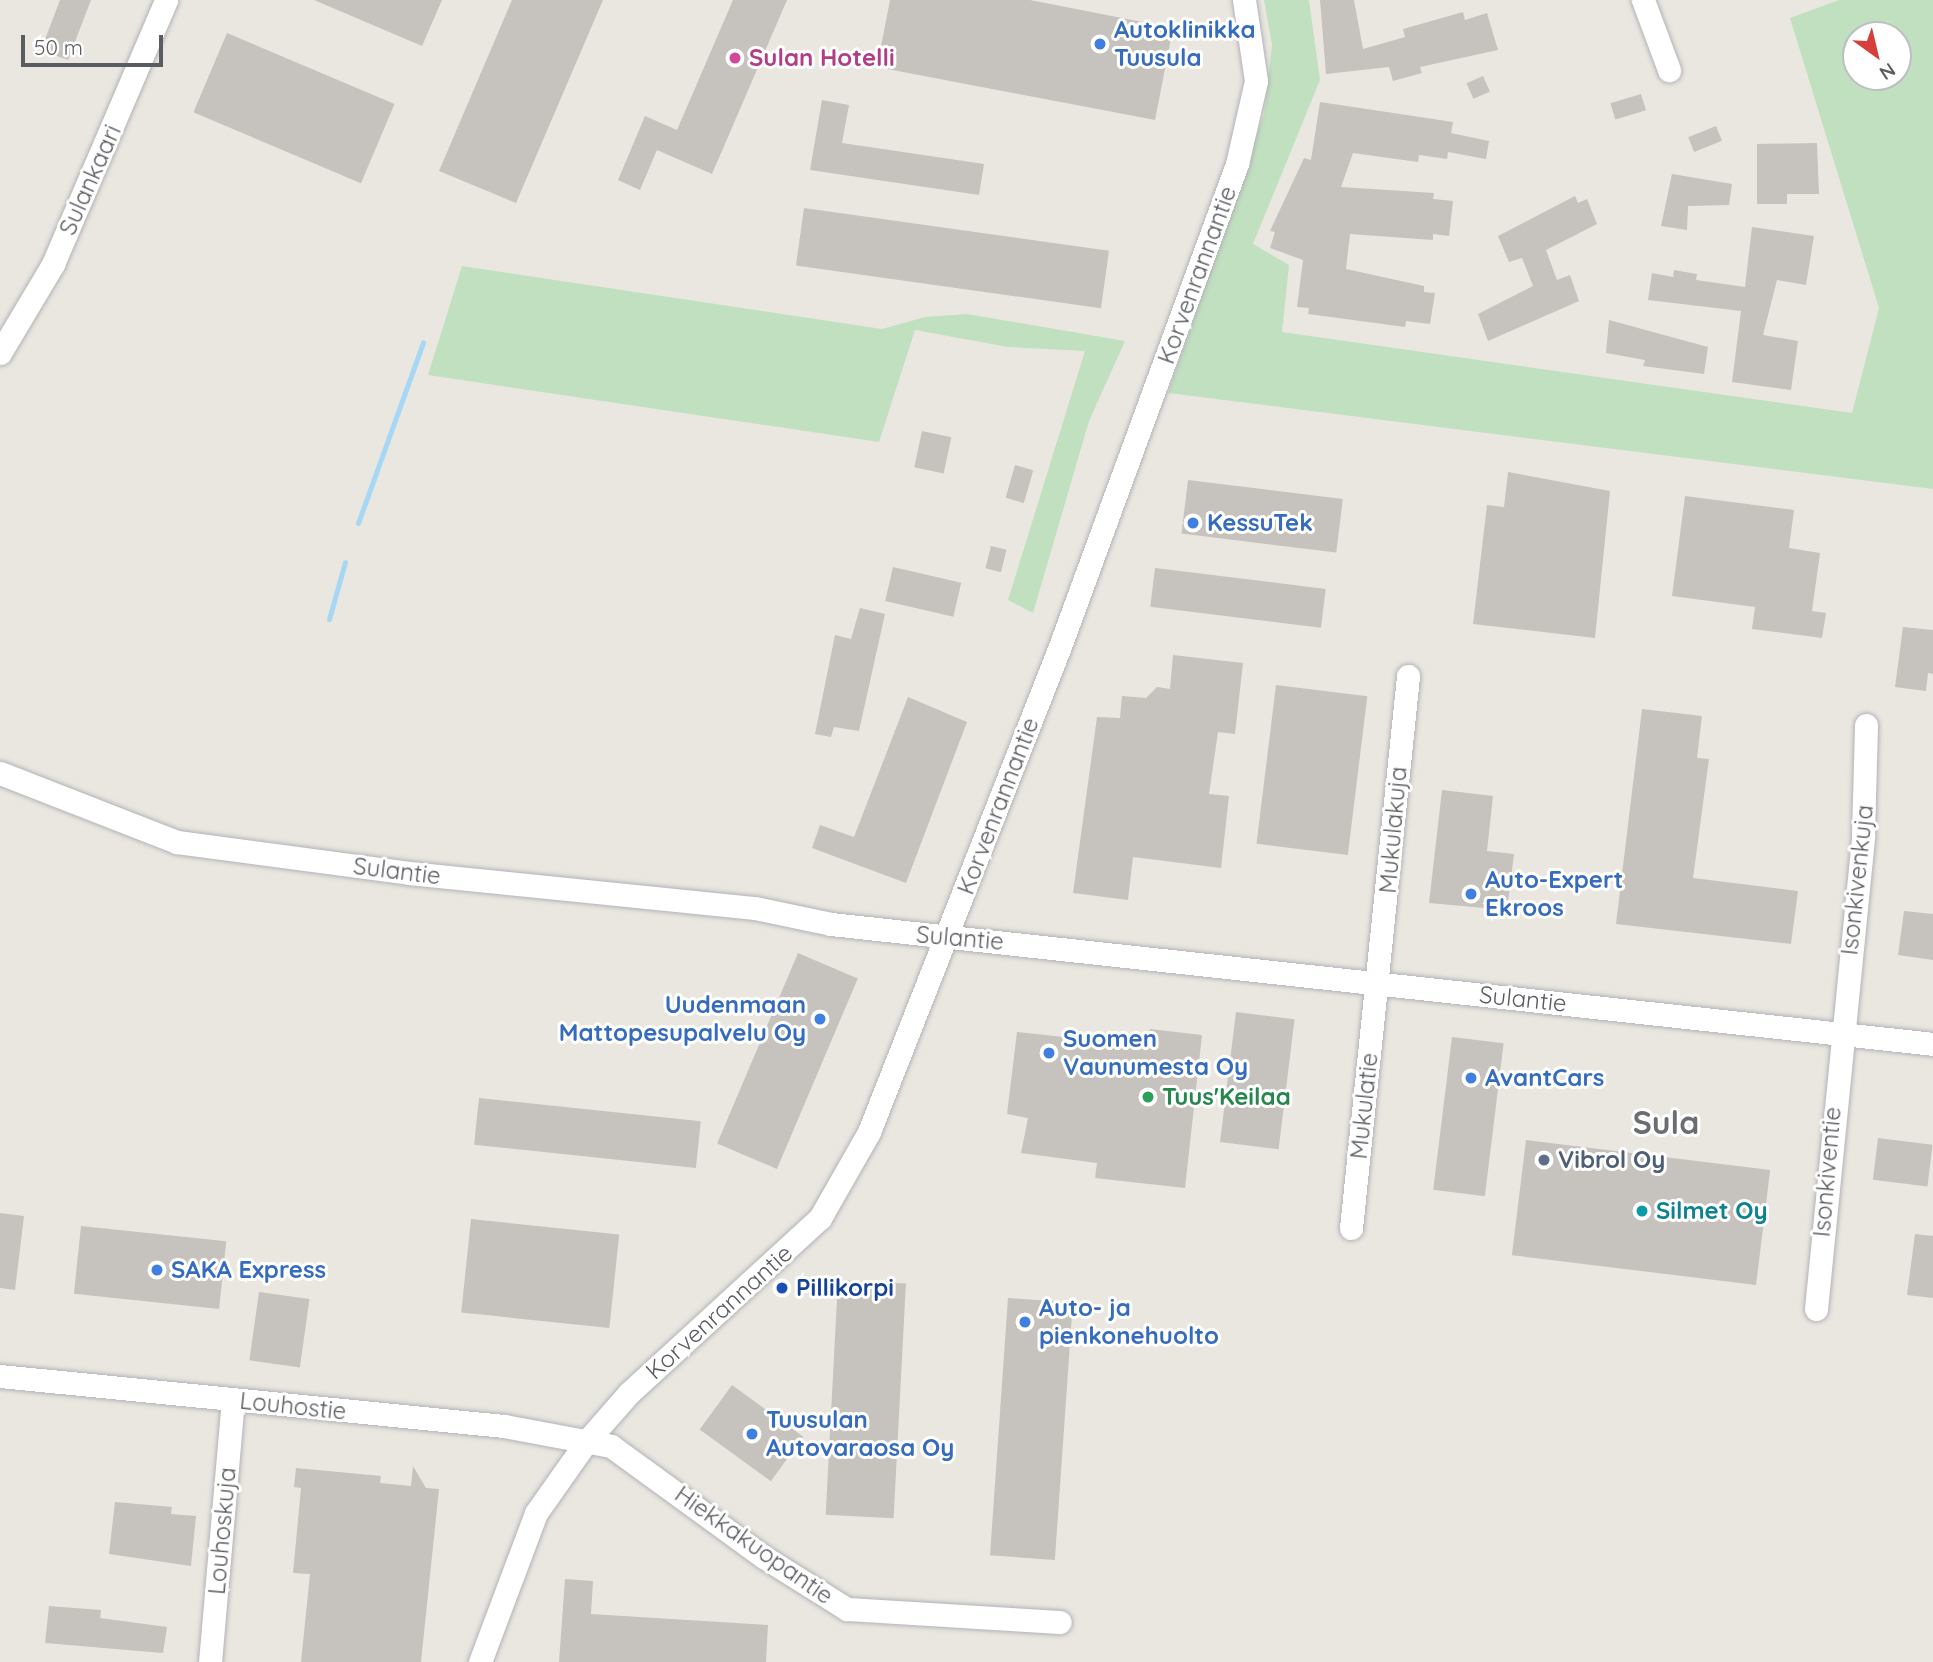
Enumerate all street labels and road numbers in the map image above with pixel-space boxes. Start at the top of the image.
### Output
street label: Sulankaari [53,120,127,240]
street label: Korvenrannantie [1151,182,1243,368]
street label: Korvenrannantie [951,713,1045,899]
street label: Mukulakuja [1373,765,1413,895]
street label: Isonkivenkuja [1835,803,1879,957]
street label: Sulantie [352,851,442,891]
street label: Sulantie [915,920,1005,956]
street label: Sulantie [1478,980,1568,1018]
street label: Mukulatie [1344,1051,1384,1161]
street label: Isonkiventie [1807,1106,1847,1238]
street label: Korvenrannantie [640,1239,798,1385]
street label: Louhostie [238,1386,348,1426]
street label: Louhoskuja [202,1466,242,1596]
street label: Hiekkakuopantie [669,1480,839,1610]

